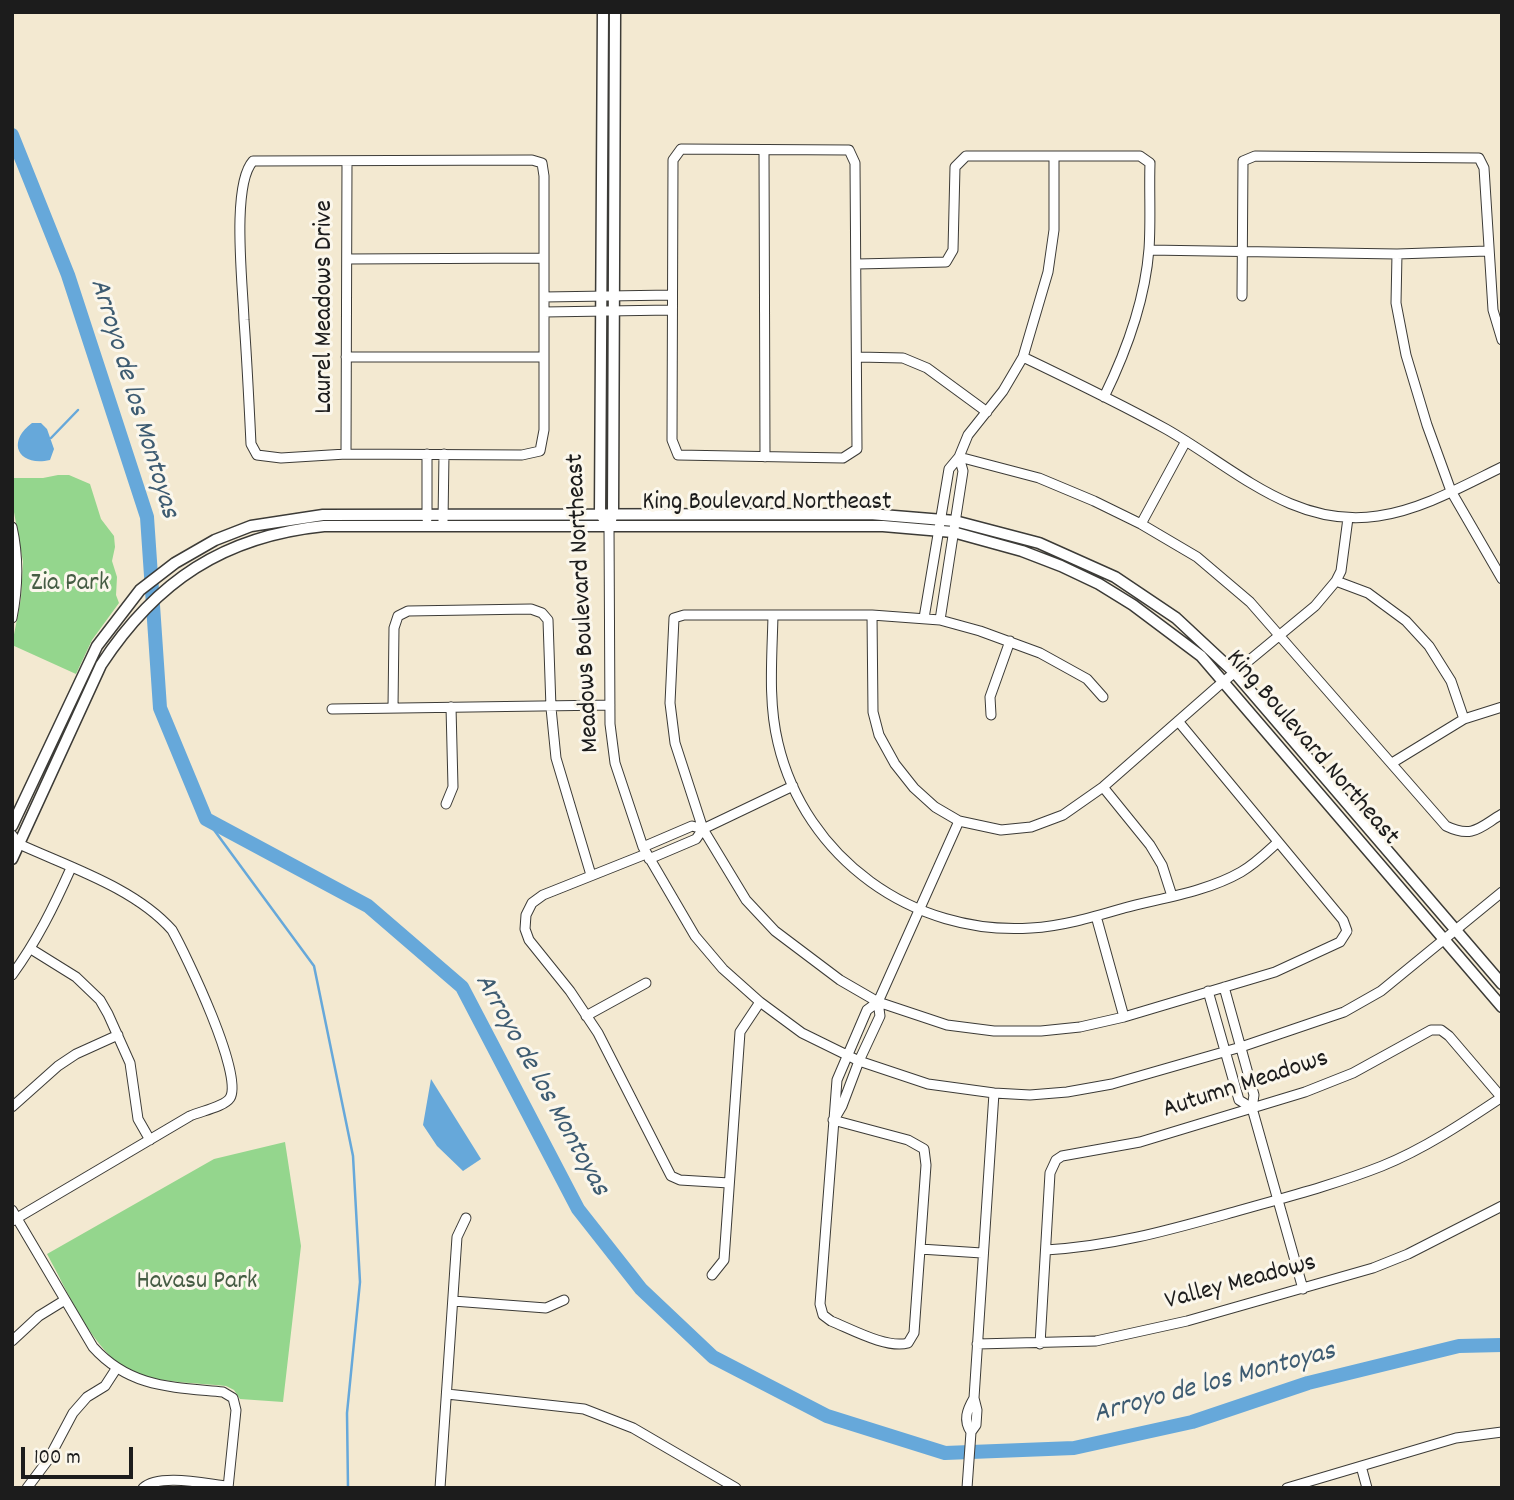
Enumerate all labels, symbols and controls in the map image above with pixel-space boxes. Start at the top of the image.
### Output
street label: Laurel Meadows Drive [310,200,342,414]
water label: Arroyo de los Montoyas [80,275,184,523]
street label: Meadows Boulevard Northeast [562,453,608,753]
street label: King Boulevard Northeast [642,488,892,520]
park label: Zia Park [31,569,109,601]
street label: King Boulevard Northeast [1217,645,1405,853]
water label: Arroyo de los Montoyas [465,969,615,1203]
street label: Autumn Meadows [1159,1045,1333,1127]
street label: Valley Meadows [1162,1249,1320,1319]
park label: Havasu Park [137,1267,257,1299]
water label: Arroyo de los Montoyas [1091,1337,1339,1433]
scale bar [24,1434,136,1478]
text: 100 m [34,1444,81,1474]

